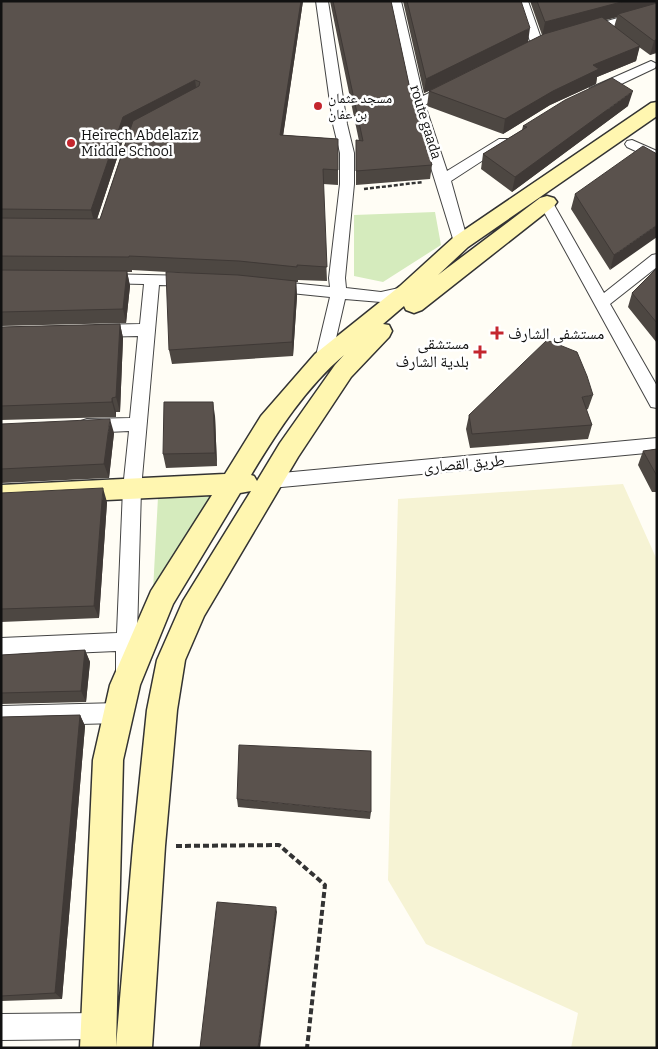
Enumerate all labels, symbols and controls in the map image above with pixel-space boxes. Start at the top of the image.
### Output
street label: route gaada [406,83,445,162]
place label: مسجد عثمان بن عفان [328,90,392,123]
marker: مسجد عثمان بن عفان [312,100,324,112]
place label: Heirech Abdelaziz Middle School [81,127,199,160]
marker: Heirech Abdelaziz Middle School [65,137,77,149]
place label: مستشفى الشارف [508,324,604,344]
marker: مستشفى الشارف [490,326,504,340]
place label: مستشقى بلدية الشارف [396,334,469,371]
marker: مستشقى بلدية الشارف [473,345,487,359]
street label: طريق القصارى [422,450,506,478]

